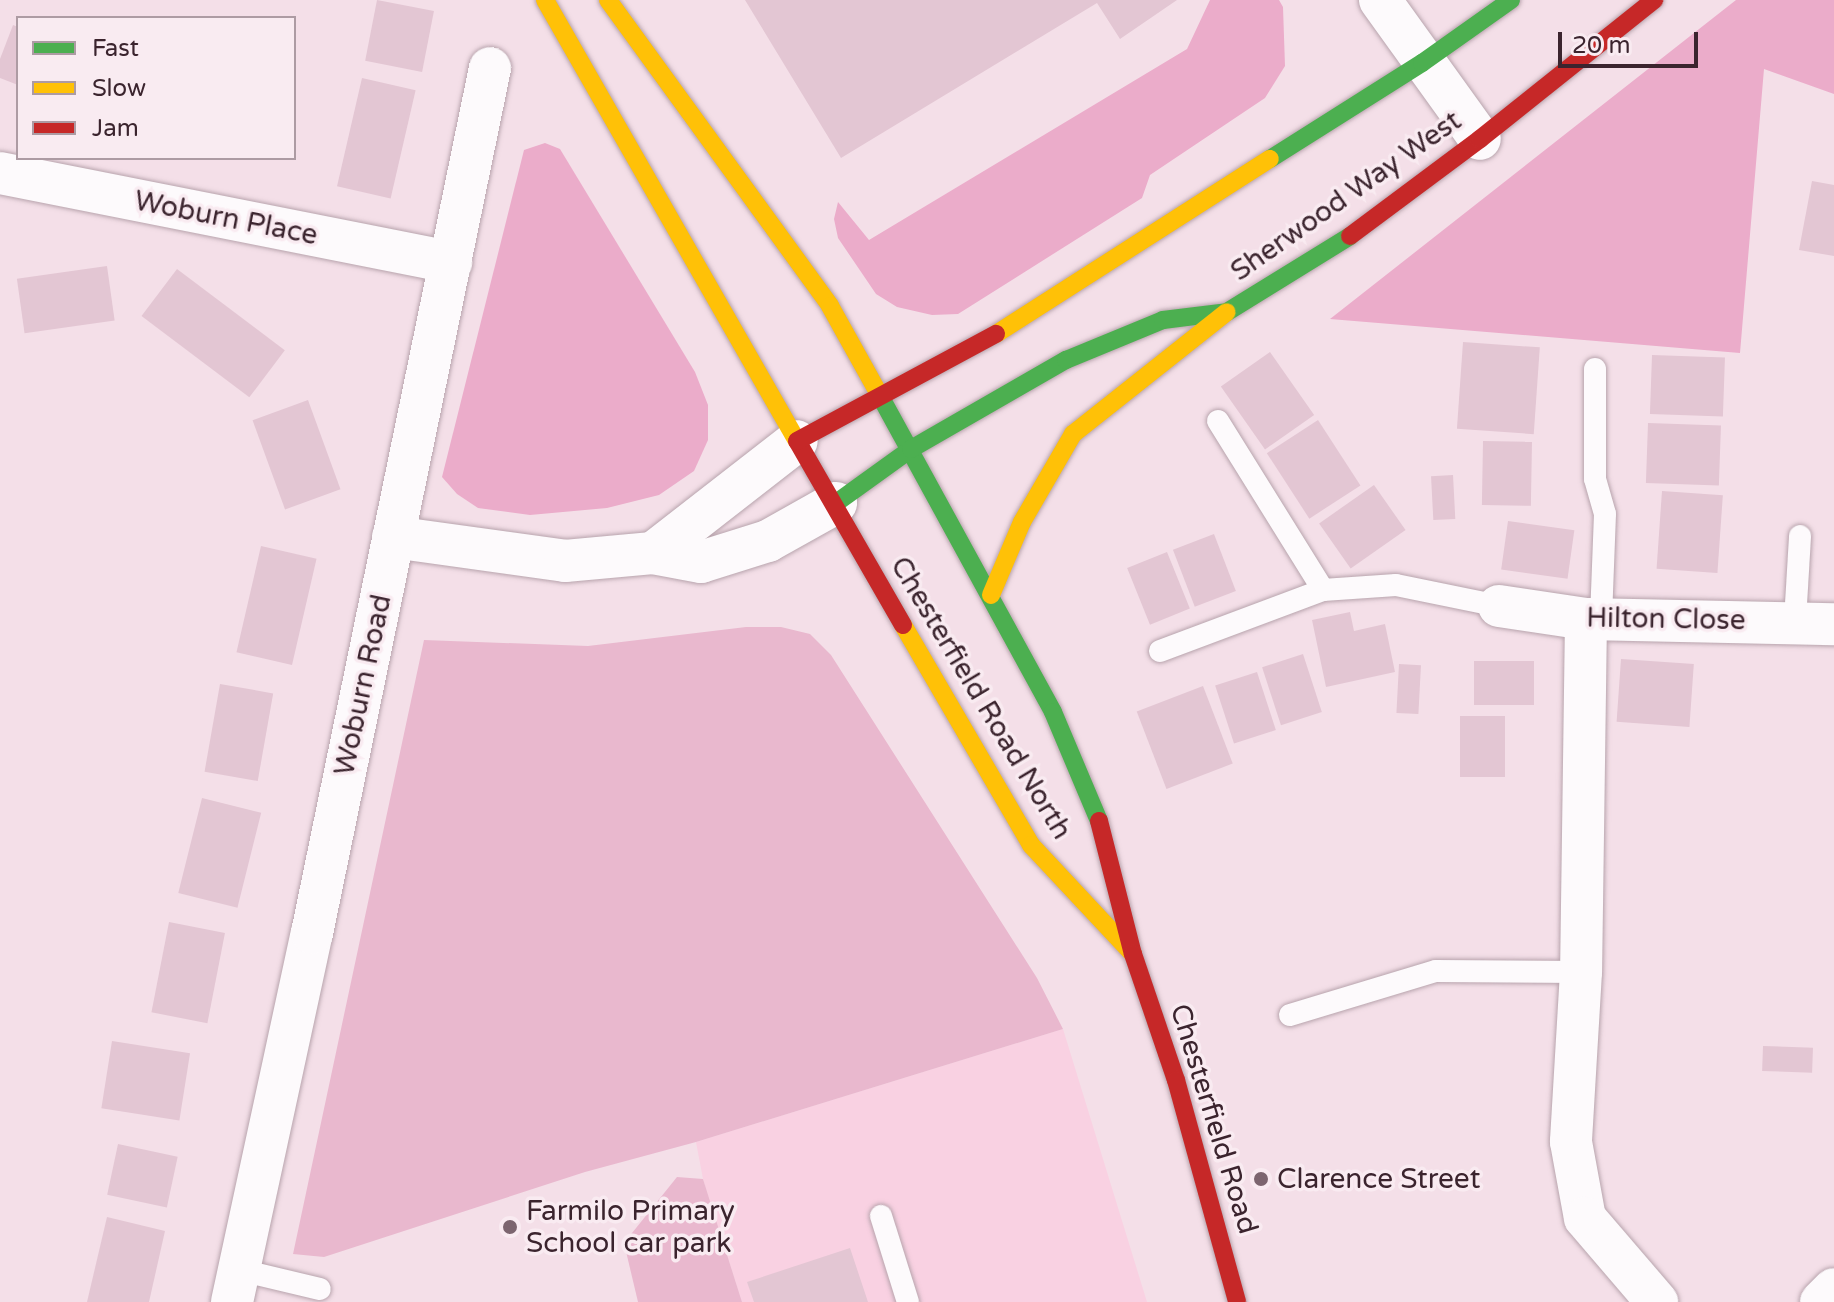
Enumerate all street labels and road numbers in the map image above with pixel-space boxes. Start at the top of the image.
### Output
street label: Sherwood Way West [1224,104,1468,288]
street label: Woburn Place [132,184,320,252]
street label: Chesterfield Road North [883,551,1079,845]
street label: Woburn Road [327,591,399,779]
street label: Hilton Close [1586,601,1746,637]
street label: Chesterfield Road [1163,1000,1265,1238]

